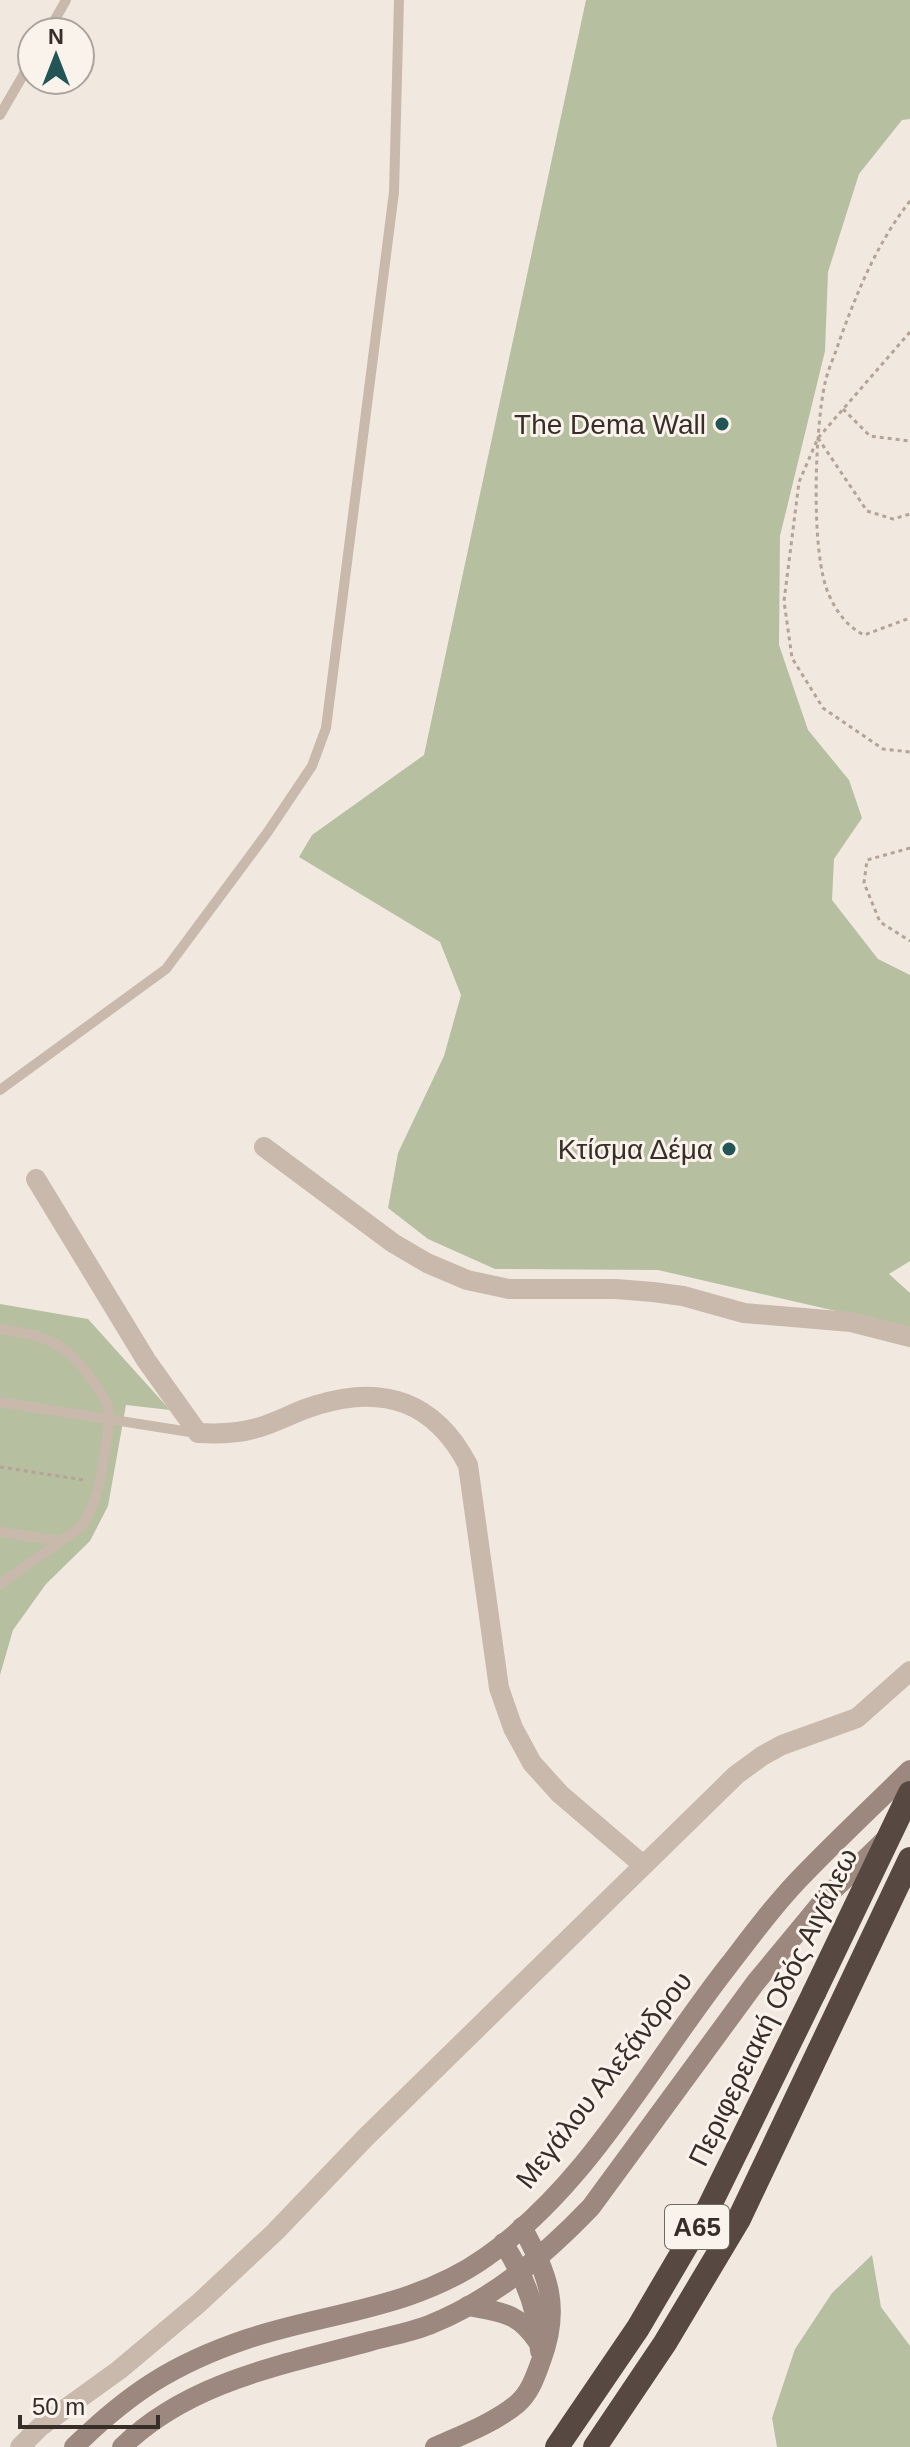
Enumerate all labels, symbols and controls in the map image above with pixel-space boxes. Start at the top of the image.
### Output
north arrow [16,16,96,96]
text: N [48,24,64,49]
place label: The Dema Wall [514,409,706,440]
marker: The Dema Wall [713,415,731,433]
place label: Κτίσμα Δέμα [558,1134,713,1165]
marker: Κτίσμα Δέμα [720,1140,738,1158]
street label: Περιφερειακή Οδός Αιγάλεω [682,1843,864,2171]
street label: Μεγάλου Αλεξάνδρου [510,1966,698,2194]
road number: Α65 [665,2205,729,2249]
scale bar [20,2379,158,2429]
text: 50 m [32,2393,85,2420]

